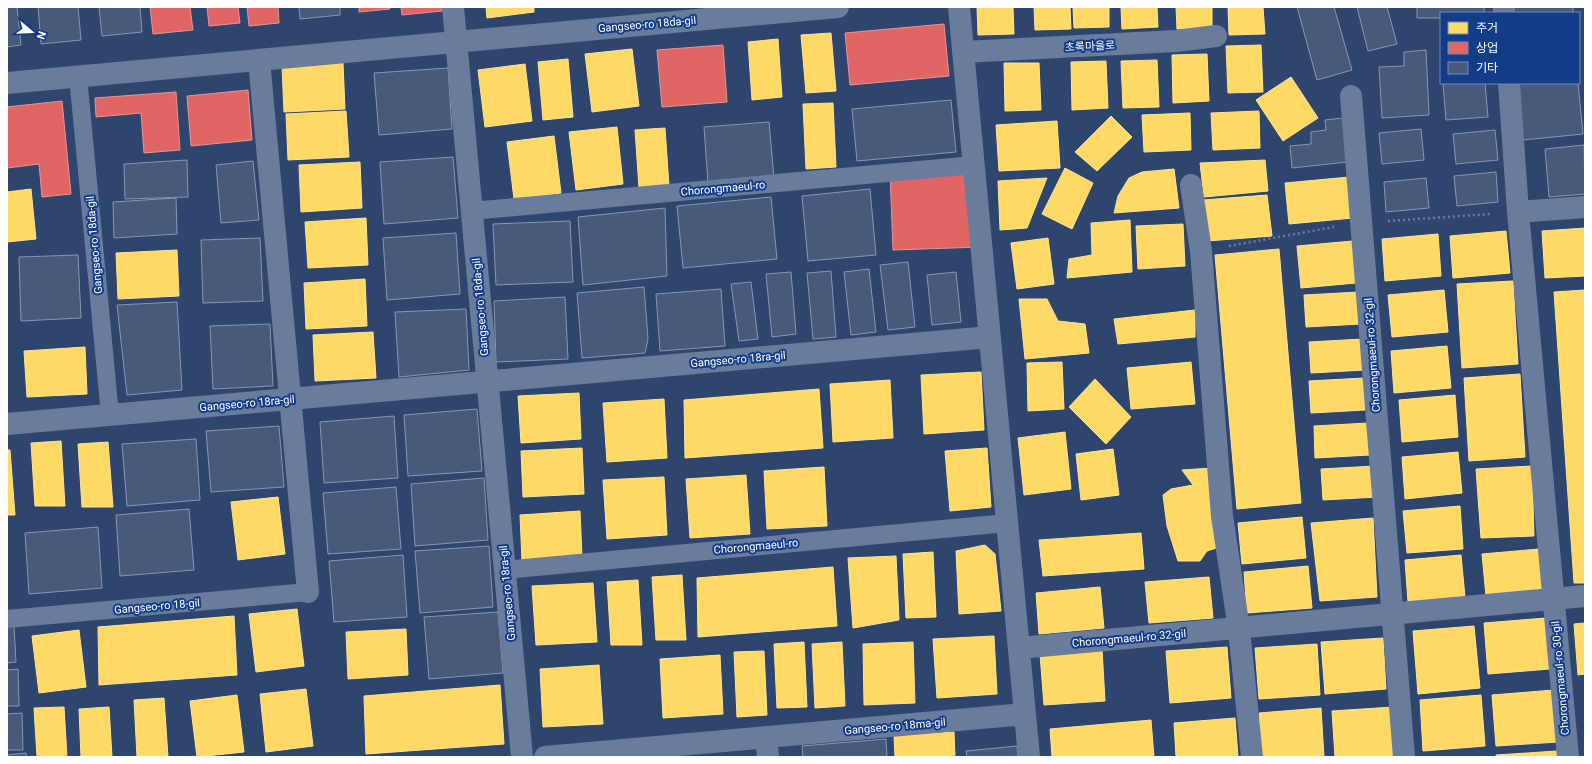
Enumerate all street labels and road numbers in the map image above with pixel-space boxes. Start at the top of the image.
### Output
street label: Gangseo-ro 18da-gil [598,14,697,35]
street label: 초록마을로 [1064,39,1116,54]
street label: Chorongmaeul-ro [680,178,766,199]
street label: Gangseo-ro 18da-gil [84,195,105,294]
street label: Gangseo-ro 18da-gil [470,257,491,356]
street label: Chorongmaeul-ro 32-gil [1362,297,1383,412]
street label: Gangseo-ro 18ra-gil [690,349,786,370]
street label: Gangseo-ro 18ra-gil [199,393,295,414]
street label: Chorongmaeul-ro [713,536,799,557]
street label: Gangseo-ro 18ra-gil [497,545,518,641]
street label: Gangseo-ro 18-gil [114,596,201,617]
street label: Chorongmaeul-ro 30-gil [1549,620,1572,736]
street label: Chorongmaeul-ro 32-gil [1071,627,1187,650]
street label: Gangseo-ro 18ma-gil [844,716,946,737]

